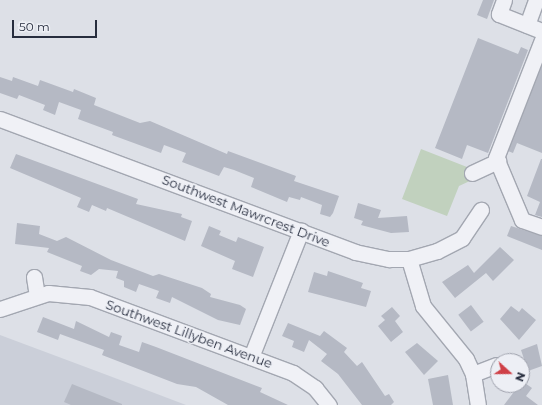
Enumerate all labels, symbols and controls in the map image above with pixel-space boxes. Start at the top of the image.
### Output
scale bar [14,12,99,38]
text: 50 m [19,19,50,34]
street label: Southwest Mawrcrest Drive [160,172,332,250]
street label: Southwest Lillyben Avenue [104,297,274,371]
north arrow [490,353,530,393]
text: N [512,370,528,384]

